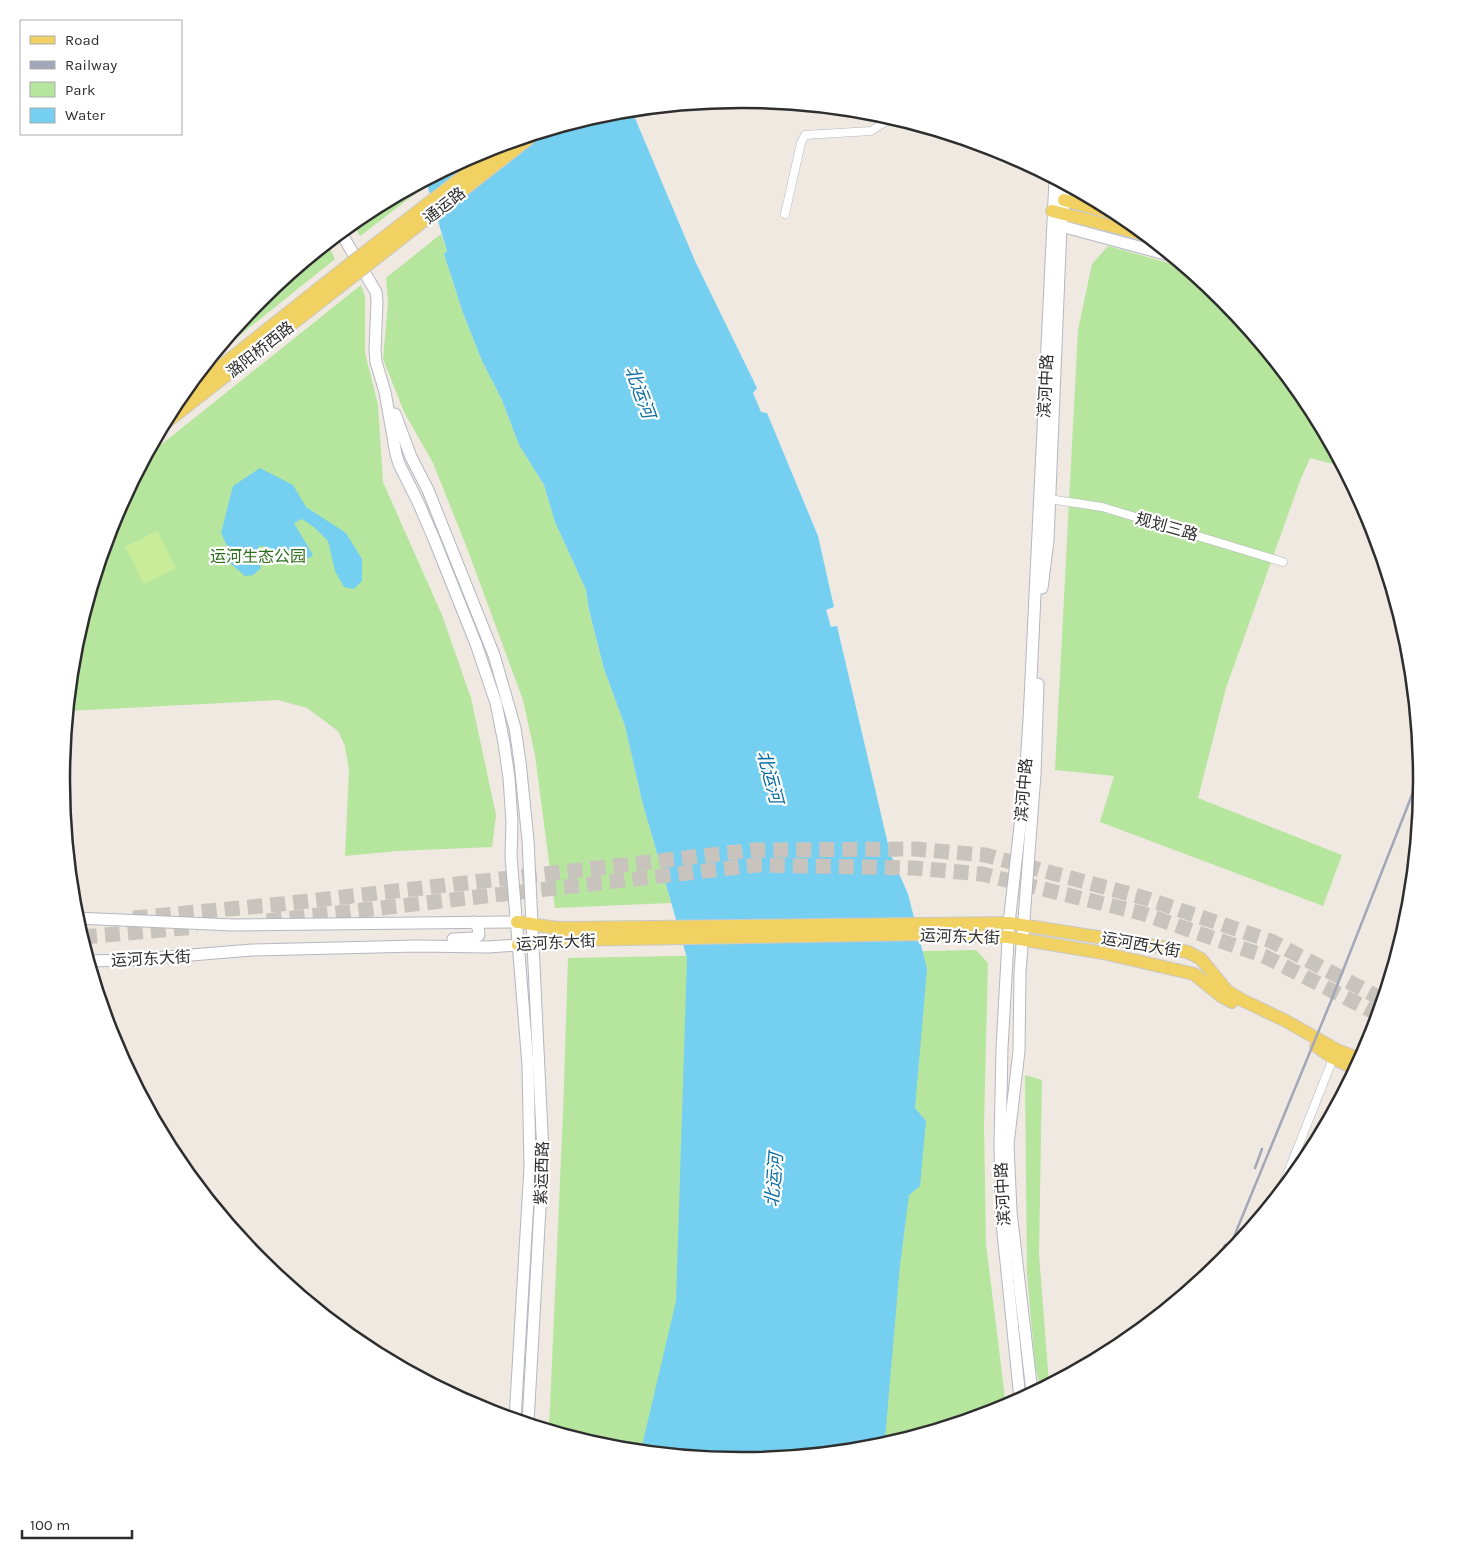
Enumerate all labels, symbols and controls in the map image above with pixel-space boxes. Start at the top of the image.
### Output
legend [20,20,182,135]
text: Road [65,31,100,49]
text: Railway [65,56,117,74]
text: Park [65,81,95,99]
text: Water [65,106,106,124]
street label: 通运路 [420,183,469,228]
street label: 潞阳桥西路 [223,317,298,382]
street label: 滨河中路 [1034,354,1057,418]
water label: 北运河 [620,363,661,424]
street label: 规划三路 [1133,509,1200,544]
park label: 运河生态公园 [210,547,306,566]
water label: 北运河 [752,748,788,809]
street label: 滨河中路 [1011,757,1036,823]
street label: 运河东大街 [920,926,1000,947]
street label: 运河西大街 [1100,928,1182,961]
street label: 运河东大街 [516,931,596,954]
street label: 运河东大街 [111,947,191,970]
street label: 紫运西路 [531,1141,552,1205]
water label: 北运河 [761,1149,788,1208]
street label: 滨河中路 [991,1162,1014,1226]
scale bar [22,1508,132,1540]
text: 100 m [30,1516,70,1534]

